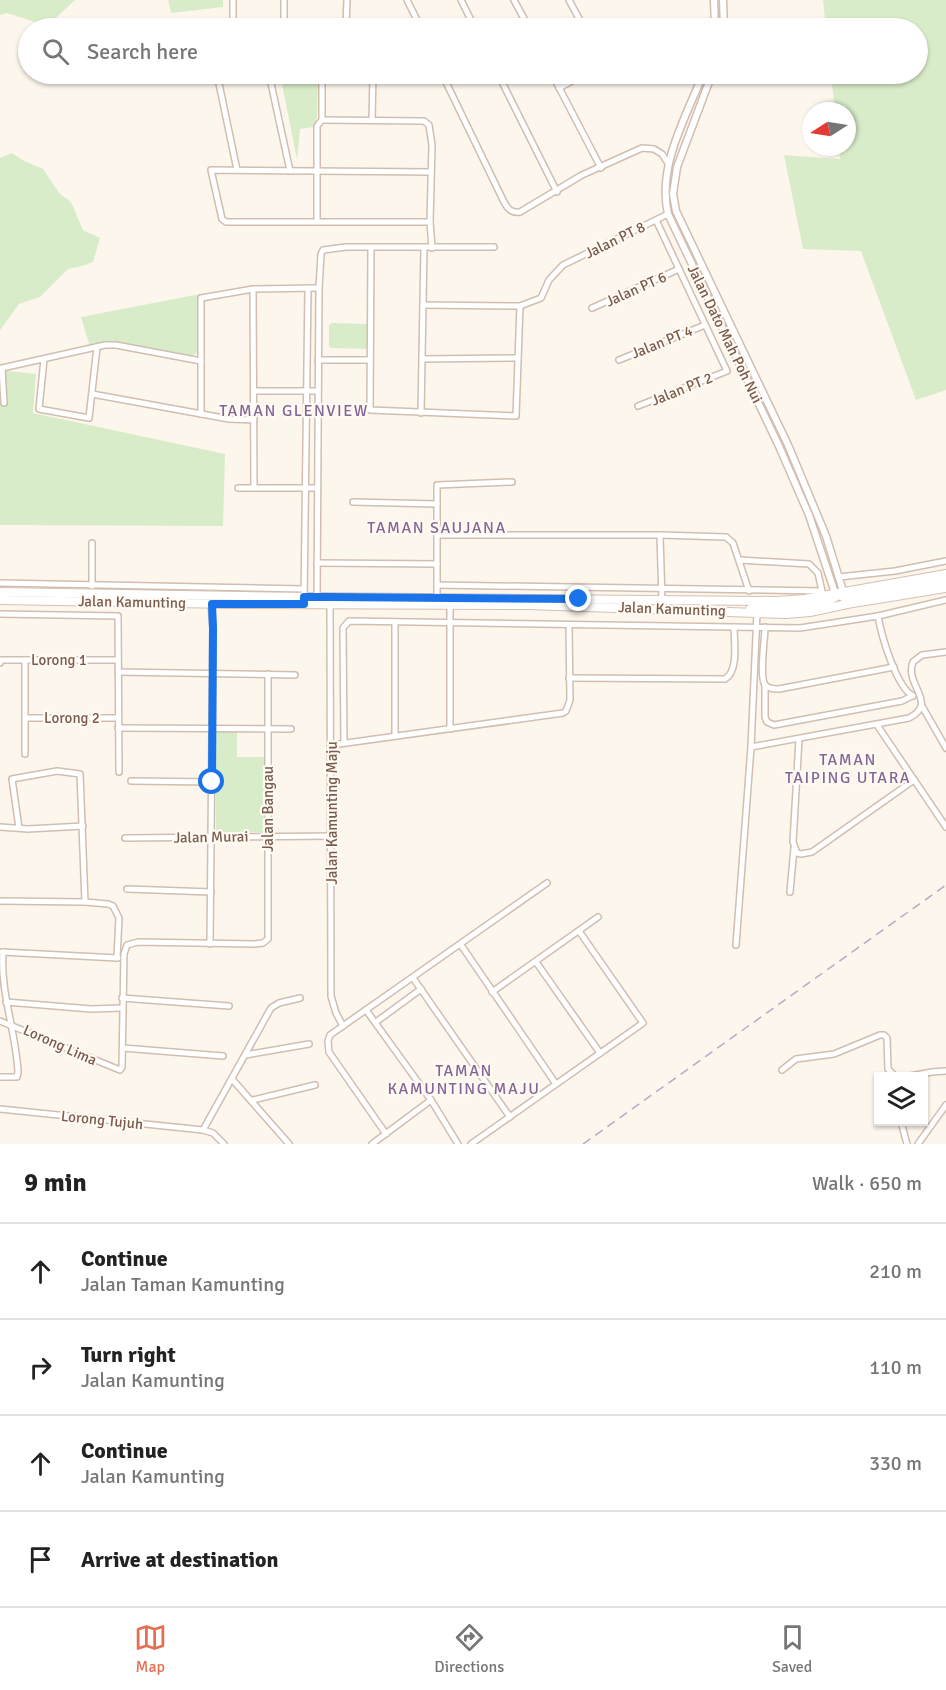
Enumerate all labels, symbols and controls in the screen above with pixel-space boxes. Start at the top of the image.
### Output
search box [18,18,928,84]
icon: search [39,35,72,68]
text: Search here [87,38,198,65]
north arrow [802,102,856,156]
street label: Jalan PT 8 [582,218,648,262]
street label: Jalan Dato Mah Poh Nui [684,262,766,406]
street label: Jalan PT 6 [603,268,669,310]
street label: Jalan PT 4 [629,322,695,362]
street label: Jalan PT 2 [649,369,715,409]
district label: TAMAN GLENVIEW [219,401,369,421]
district label: TAMAN SAUJANA [367,518,507,538]
route end [565,585,591,611]
street label: Jalan Kamunting [78,592,186,612]
street label: Jalan Kamunting [618,598,726,620]
street label: Lorong 1 [31,651,87,669]
street label: Lorong 2 [44,709,100,727]
street label: Jalan Kamunting Maju [323,741,341,885]
district label: TAMAN TAIPING UTARA [785,750,911,788]
street label: Jalan Bangau [259,766,277,852]
route start [198,768,224,794]
street label: Jalan Murai [173,827,249,847]
street label: Lorong Lima [20,1021,100,1069]
district label: TAMAN KAMUNTING MAJU [388,1061,540,1099]
map controls [874,1072,928,1126]
button: layers [874,1072,928,1126]
street label: Lorong Tujuh [60,1107,144,1133]
text: 9 min [24,1167,87,1199]
text: Walk · 650 m [812,1171,922,1196]
text: Continue [81,1245,168,1272]
icon: ahead [24,1255,57,1288]
text: 210 m [869,1259,922,1284]
text: Jalan Taman Kamunting [81,1272,285,1297]
text: Turn right [81,1341,176,1368]
icon: right [24,1351,57,1384]
text: 110 m [869,1355,922,1380]
text: Jalan Kamunting [81,1368,225,1393]
text: Continue [81,1437,168,1464]
icon: ahead [24,1447,57,1480]
text: 330 m [869,1451,922,1476]
text: Jalan Kamunting [81,1464,225,1489]
icon: arrive [24,1543,57,1576]
text: Arrive at destination [81,1546,278,1573]
tab: Map [134,1621,167,1677]
tab: Directions [434,1621,504,1677]
tab: Saved [772,1621,812,1677]

